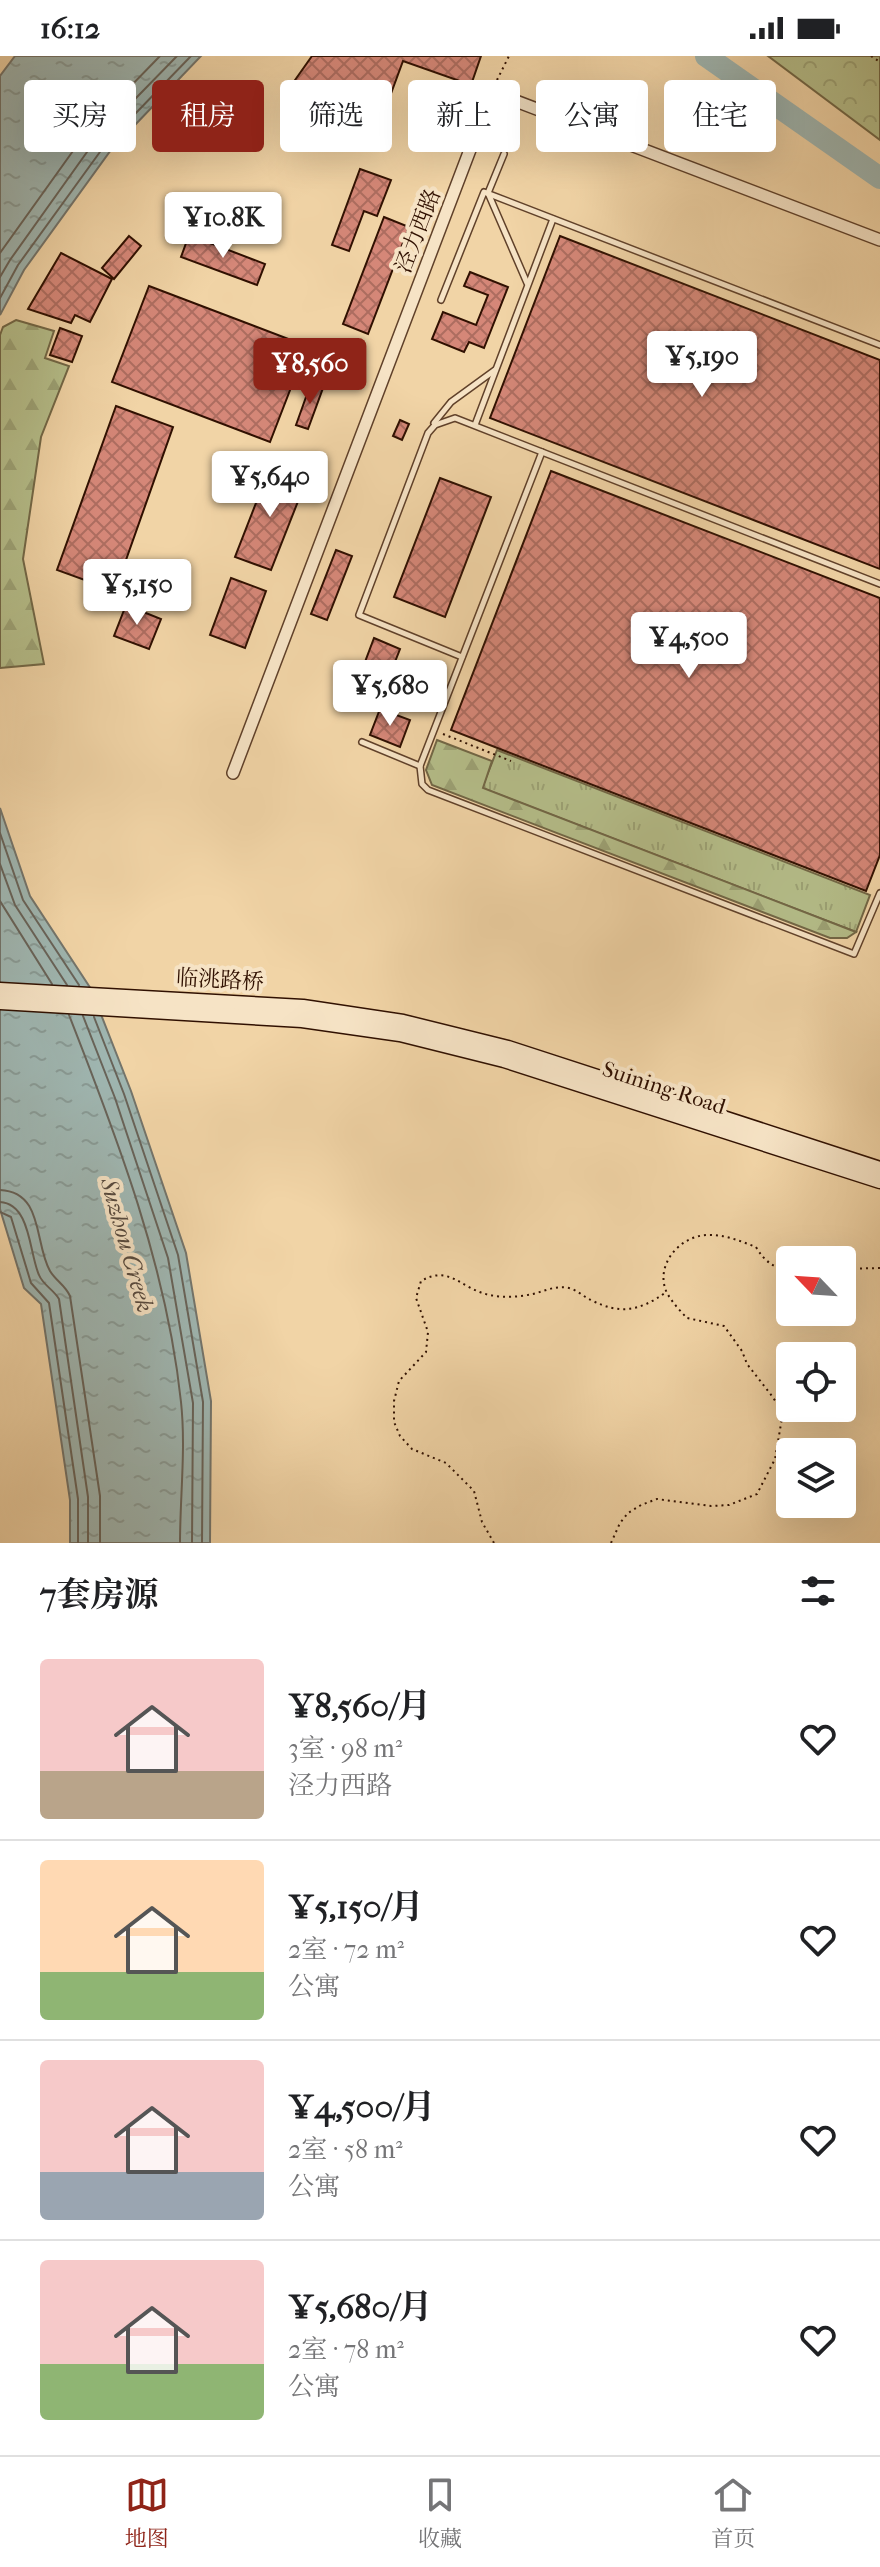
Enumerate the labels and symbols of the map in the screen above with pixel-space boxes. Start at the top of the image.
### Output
street label: 泾力西路 [390,185,446,277]
pin: ¥10.8K [158,192,288,260]
pin: ¥5,190 [637,331,767,399]
pin: ¥8,560 [245,338,375,406]
pin: ¥5,640 [205,451,335,519]
pin: ¥5,150 [72,559,202,627]
pin: ¥4,500 [624,612,754,680]
pin: ¥5,680 [325,660,455,728]
street label: 临洮路桥 [175,965,265,995]
street label: Suining Road [599,1056,730,1120]
water label: Suzhou Creek [94,1174,159,1315]
north arrow [776,1246,856,1326]

